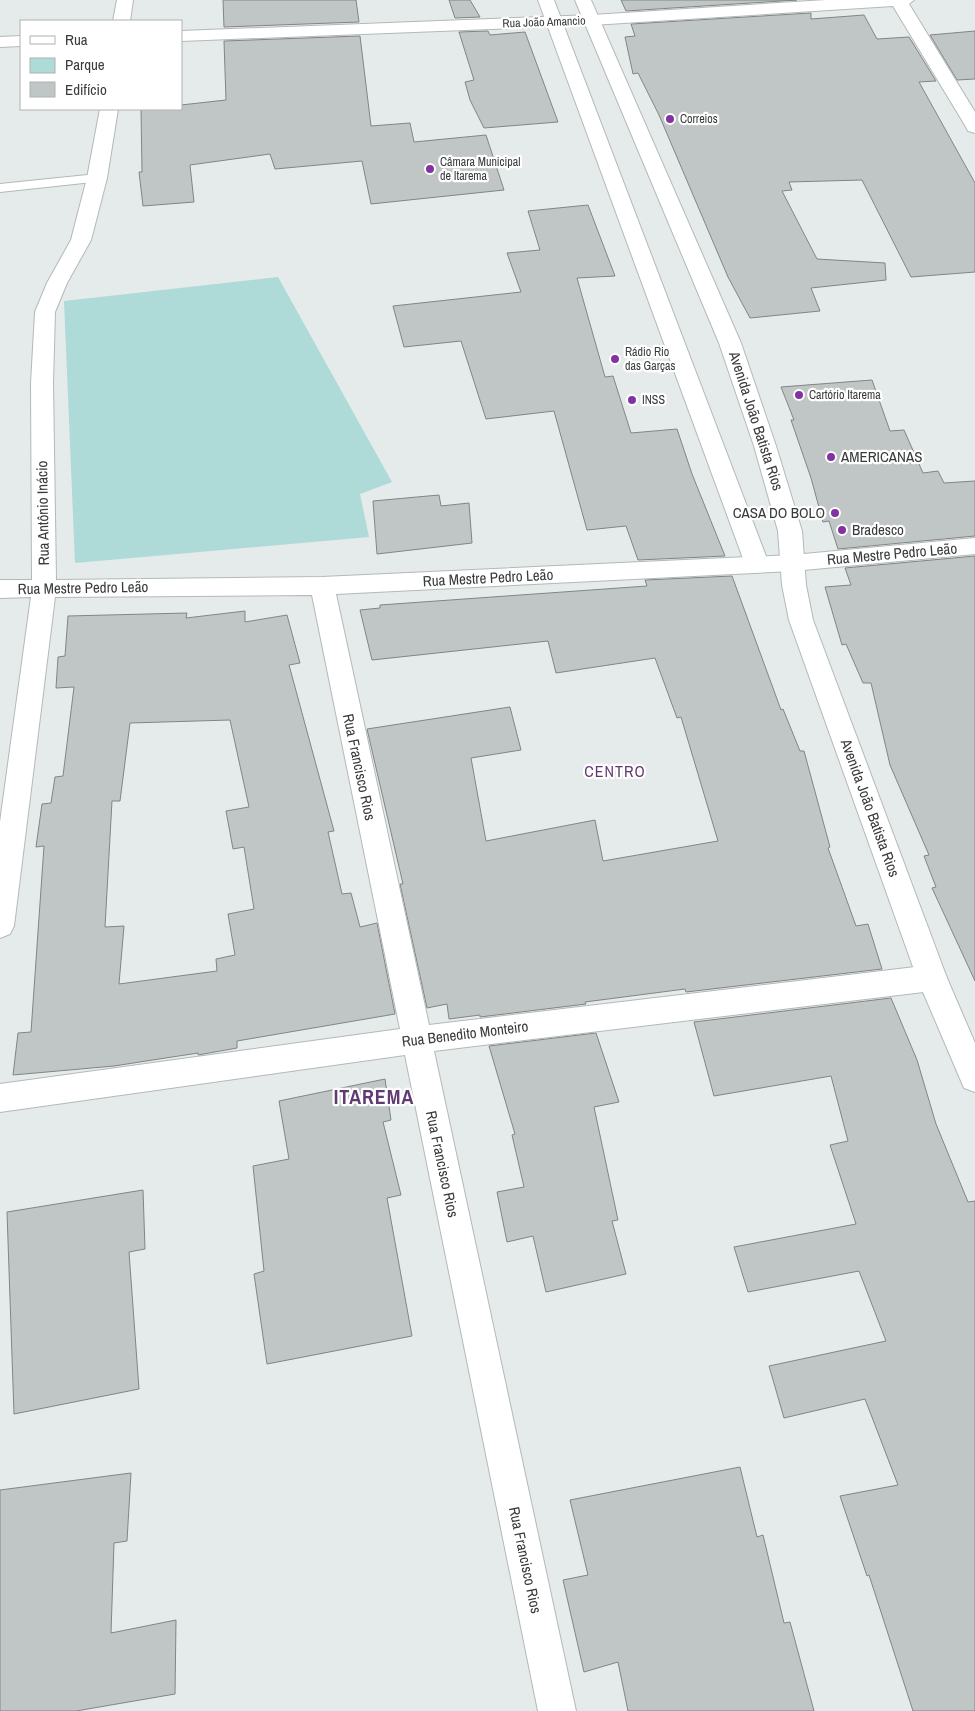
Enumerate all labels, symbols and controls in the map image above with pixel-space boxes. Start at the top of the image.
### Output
street label: Rua João Amancio [502,13,586,31]
legend [20,20,182,110]
text: Rua [65,29,88,50]
text: Parque [65,54,105,75]
text: Edifício [65,79,107,100]
place label: Correios [680,111,718,127]
marker: Correios [664,113,676,125]
place label: Câmara Municipal de Itarema [440,154,520,184]
marker: Câmara Municipal de Itarema [424,163,436,175]
place label: Rádio Rio das Garças [625,344,675,374]
street label: Avenida João Batista Rios [724,347,789,493]
marker: Rádio Rio das Garças [609,353,621,365]
place label: Cartório Itarema [809,387,881,403]
marker: Cartório Itarema [793,389,805,401]
place label: INSS [642,392,665,408]
marker: INSS [626,394,638,406]
place label: AMERICANAS [840,446,922,467]
marker: AMERICANAS [825,451,837,463]
street label: Rua Antônio Inácio [31,460,54,566]
place label: CASA DO BOLO [733,502,825,523]
marker: CASA DO BOLO [829,507,841,519]
place label: Bradesco [852,519,904,540]
marker: Bradesco [836,524,848,536]
street label: Rua Mestre Pedro Leão [826,537,958,570]
street label: Rua Mestre Pedro Leão [422,564,554,591]
street label: Rua Mestre Pedro Leão [18,576,149,599]
street label: Rua Francisco Rios [338,712,381,822]
street label: Avenida João Batista Rios [835,735,905,880]
district label: CENTRO [584,760,646,782]
street label: Rua Benedito Monteiro [401,1015,529,1052]
district label: ITAREMA [334,1083,414,1110]
street label: Rua Francisco Rios [421,1109,464,1219]
street label: Rua Francisco Rios [504,1505,547,1615]

